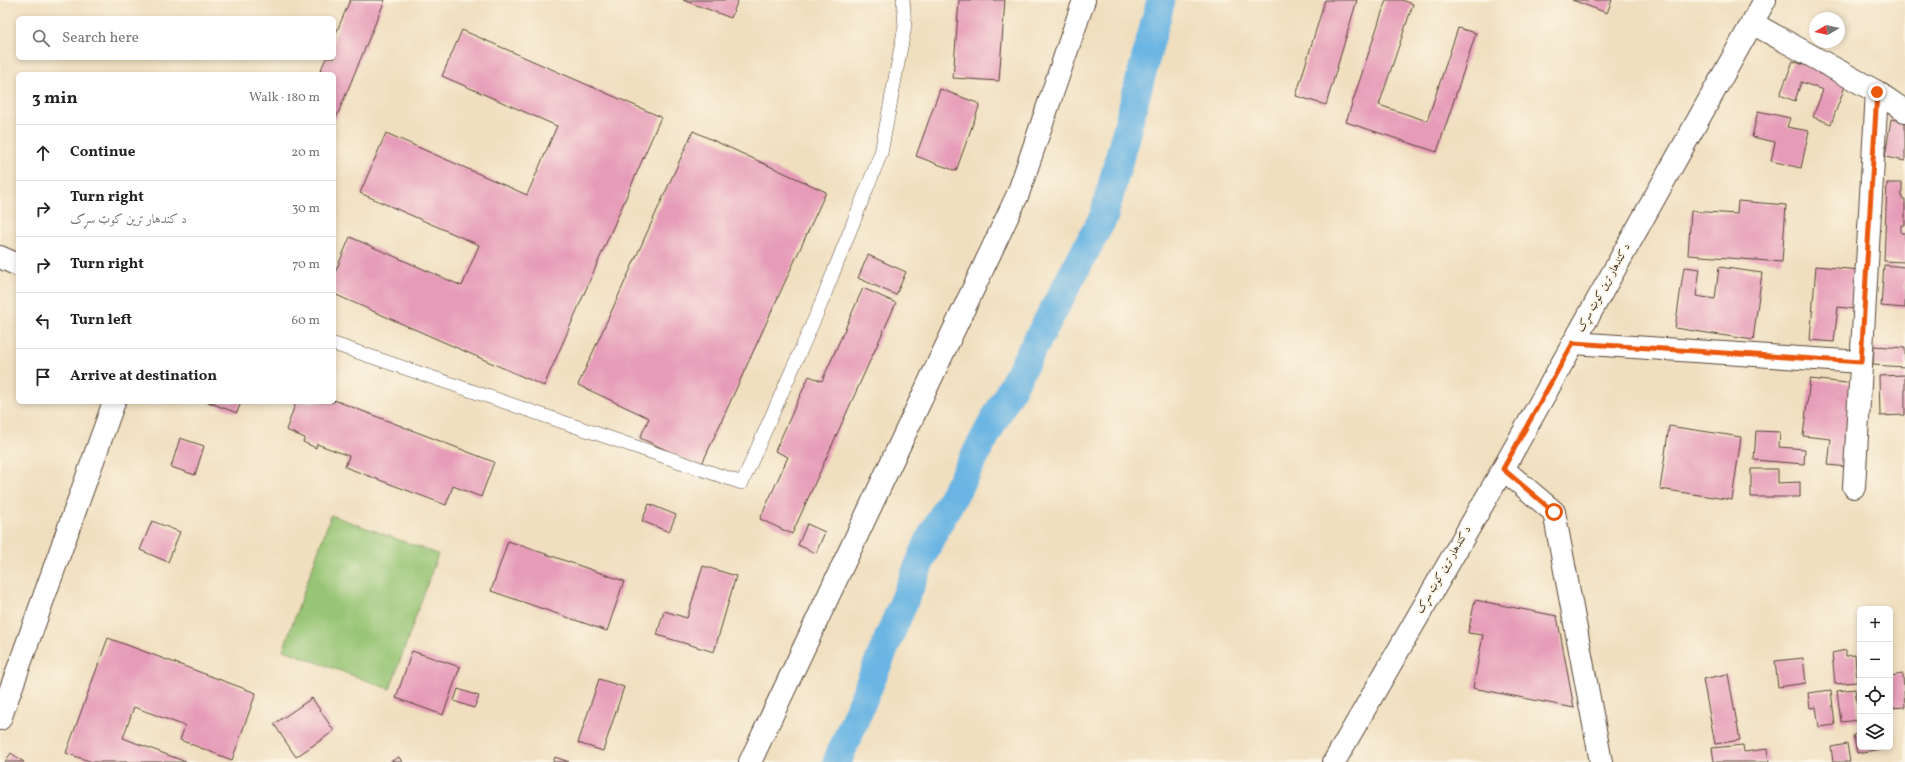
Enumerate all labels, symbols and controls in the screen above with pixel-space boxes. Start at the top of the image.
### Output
north arrow [1809,12,1845,48]
search box [16,16,336,60]
icon: search [30,27,52,49]
text: Search here [62,28,139,49]
route end [1868,83,1886,101]
text: 3 min [32,87,78,110]
text: Walk · 180 m [249,89,320,107]
icon: ahead [32,142,54,164]
text: Continue [70,142,135,163]
text: 20 m [291,144,320,162]
text: Turn right [70,187,144,208]
icon: right [32,198,54,220]
text: 30 m [292,200,320,218]
text: د کندهار ترين کوټ سړک [70,211,187,229]
street label: د کندهار ترين کوټ سړک [1573,241,1635,335]
icon: right [32,254,54,276]
text: Turn right [70,254,144,275]
text: 70 m [292,256,320,274]
icon: left [32,310,54,332]
text: Turn left [70,310,132,331]
text: 60 m [292,312,320,330]
icon: arrive [32,366,54,388]
text: Arrive at destination [70,366,217,387]
route start [1545,503,1563,521]
street label: د کندهار ترين کوټ سړک [1413,523,1475,617]
map controls [1857,606,1893,750]
button: + [1857,606,1893,642]
button: − [1857,642,1893,678]
button: locate [1857,678,1893,714]
button: layers [1857,714,1893,750]

